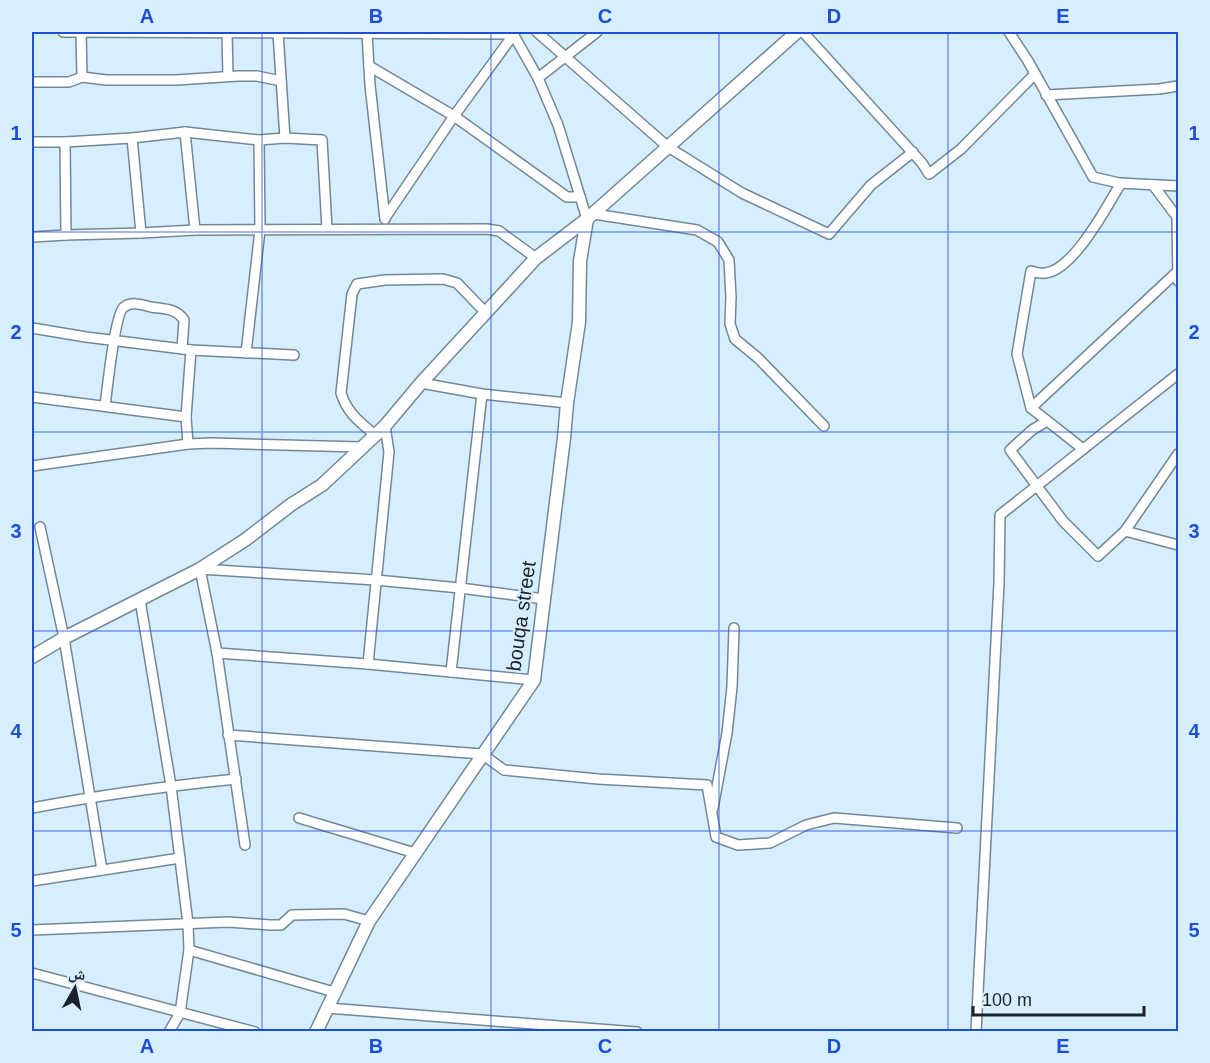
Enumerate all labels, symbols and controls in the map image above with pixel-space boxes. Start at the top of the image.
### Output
text: A [140,5,154,27]
text: B [369,5,383,27]
text: C [598,5,612,27]
text: D [827,5,841,27]
text: E [1056,5,1070,27]
text: 1 [10,122,22,144]
text: 1 [1188,122,1200,144]
text: 2 [10,321,22,343]
text: 2 [1188,321,1200,343]
text: 3 [10,520,22,542]
text: 3 [1188,520,1200,542]
street label: bouqa street [502,559,540,673]
text: 4 [10,720,22,742]
text: 4 [1188,720,1200,742]
text: 5 [10,919,22,941]
text: 5 [1188,919,1200,941]
north arrow [45,958,105,1018]
text: ش [67,964,87,984]
scale bar [973,979,1144,1017]
text: 100 m [982,990,1032,1010]
text: A [140,1035,154,1057]
text: B [369,1035,383,1057]
text: C [598,1035,612,1057]
text: D [827,1035,841,1057]
text: E [1056,1035,1070,1057]

